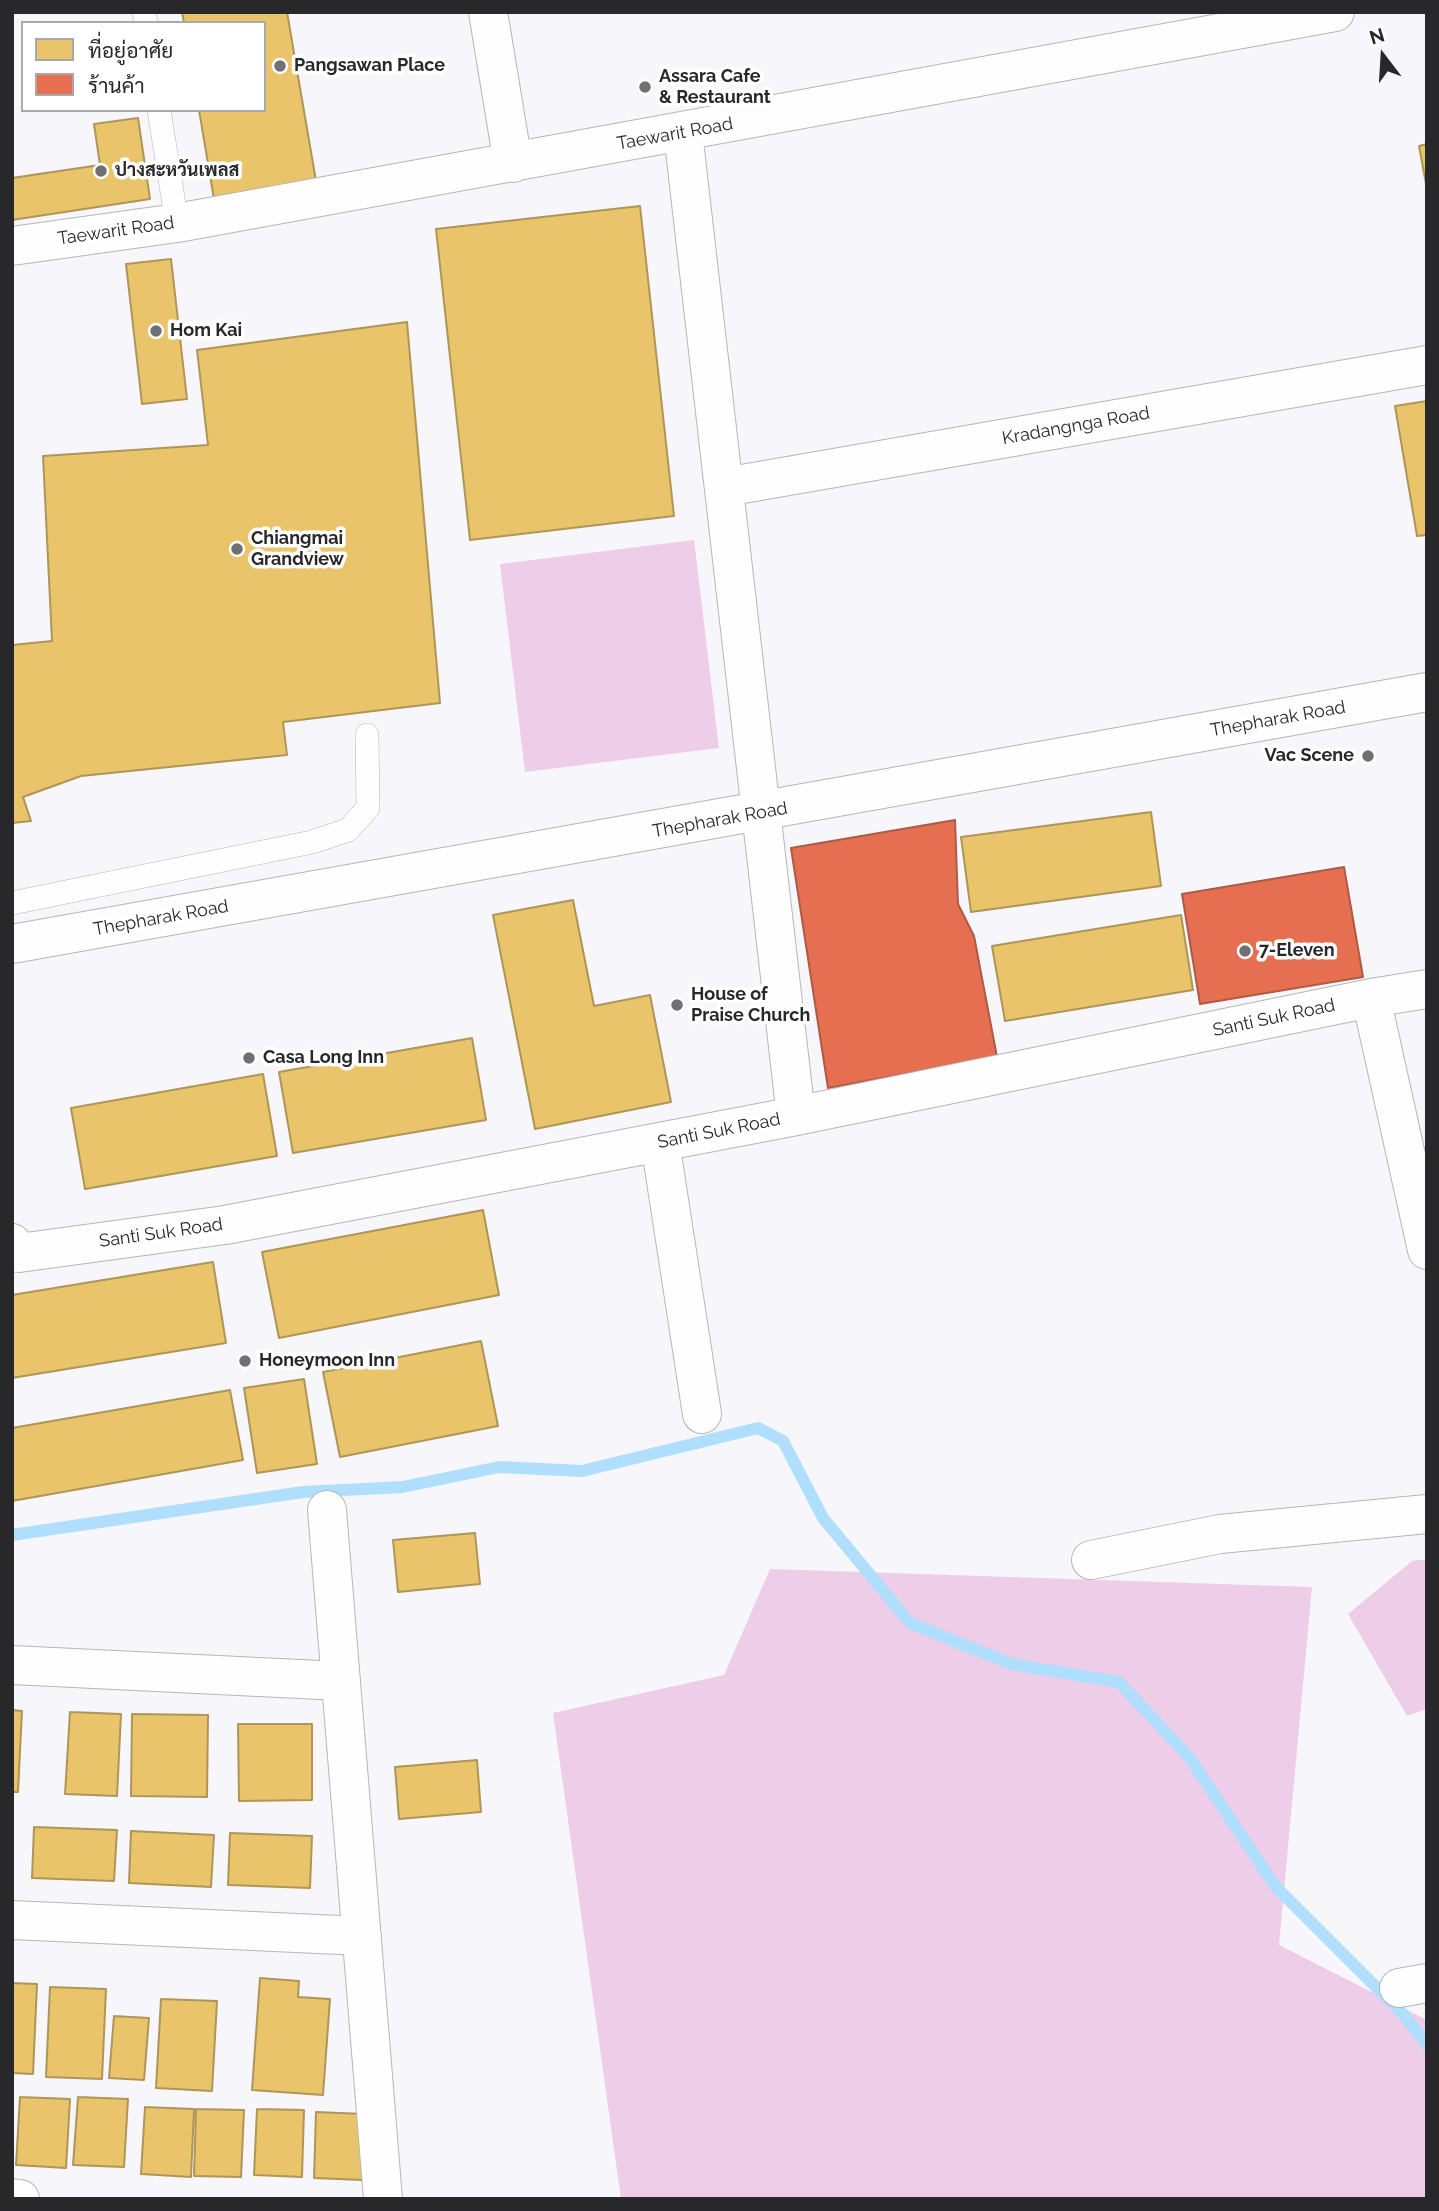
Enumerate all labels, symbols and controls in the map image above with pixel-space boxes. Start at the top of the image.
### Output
legend [21,21,266,112]
north arrow [1348,21,1418,91]
text: N [1367,23,1387,49]
text: ที่อยู่อาศัย [88,38,173,63]
place label: Pangsawan Place [294,55,445,77]
marker: Pangsawan Place [272,58,288,74]
place label: Assara Cafe & Restaurant [659,66,771,108]
text: ร้านค้า [88,73,145,98]
marker: Assara Cafe & Restaurant [637,79,653,95]
street label: Taewarit Road [615,113,735,155]
place label: ปางสะหวันเพลส [115,160,239,182]
marker: ปางสะหวันเพลส [93,163,109,179]
street label: Taewarit Road [56,212,176,250]
place label: Hom Kai [170,320,242,342]
marker: Hom Kai [148,323,164,339]
street label: Kradangnga Road [1001,402,1151,450]
place label: Chiangmai Grandview [251,528,344,570]
marker: Chiangmai Grandview [229,541,245,557]
street label: Thepharak Road [1209,696,1347,742]
place label: Vac Scene [1265,745,1354,767]
marker: Vac Scene [1360,748,1376,764]
street label: Thepharak Road [651,797,789,843]
street label: Thepharak Road [92,895,230,941]
place label: 7-Eleven [1259,940,1335,962]
marker: 7-Eleven [1237,943,1253,959]
place label: House of Praise Church [691,984,810,1026]
street label: Santi Suk Road [1211,994,1337,1042]
marker: House of Praise Church [669,997,685,1013]
place label: Casa Long Inn [263,1047,384,1069]
marker: Casa Long Inn [241,1050,257,1066]
street label: Santi Suk Road [656,1109,782,1153]
street label: Santi Suk Road [98,1214,224,1252]
place label: Honeymoon Inn [259,1350,395,1372]
marker: Honeymoon Inn [237,1353,253,1369]

